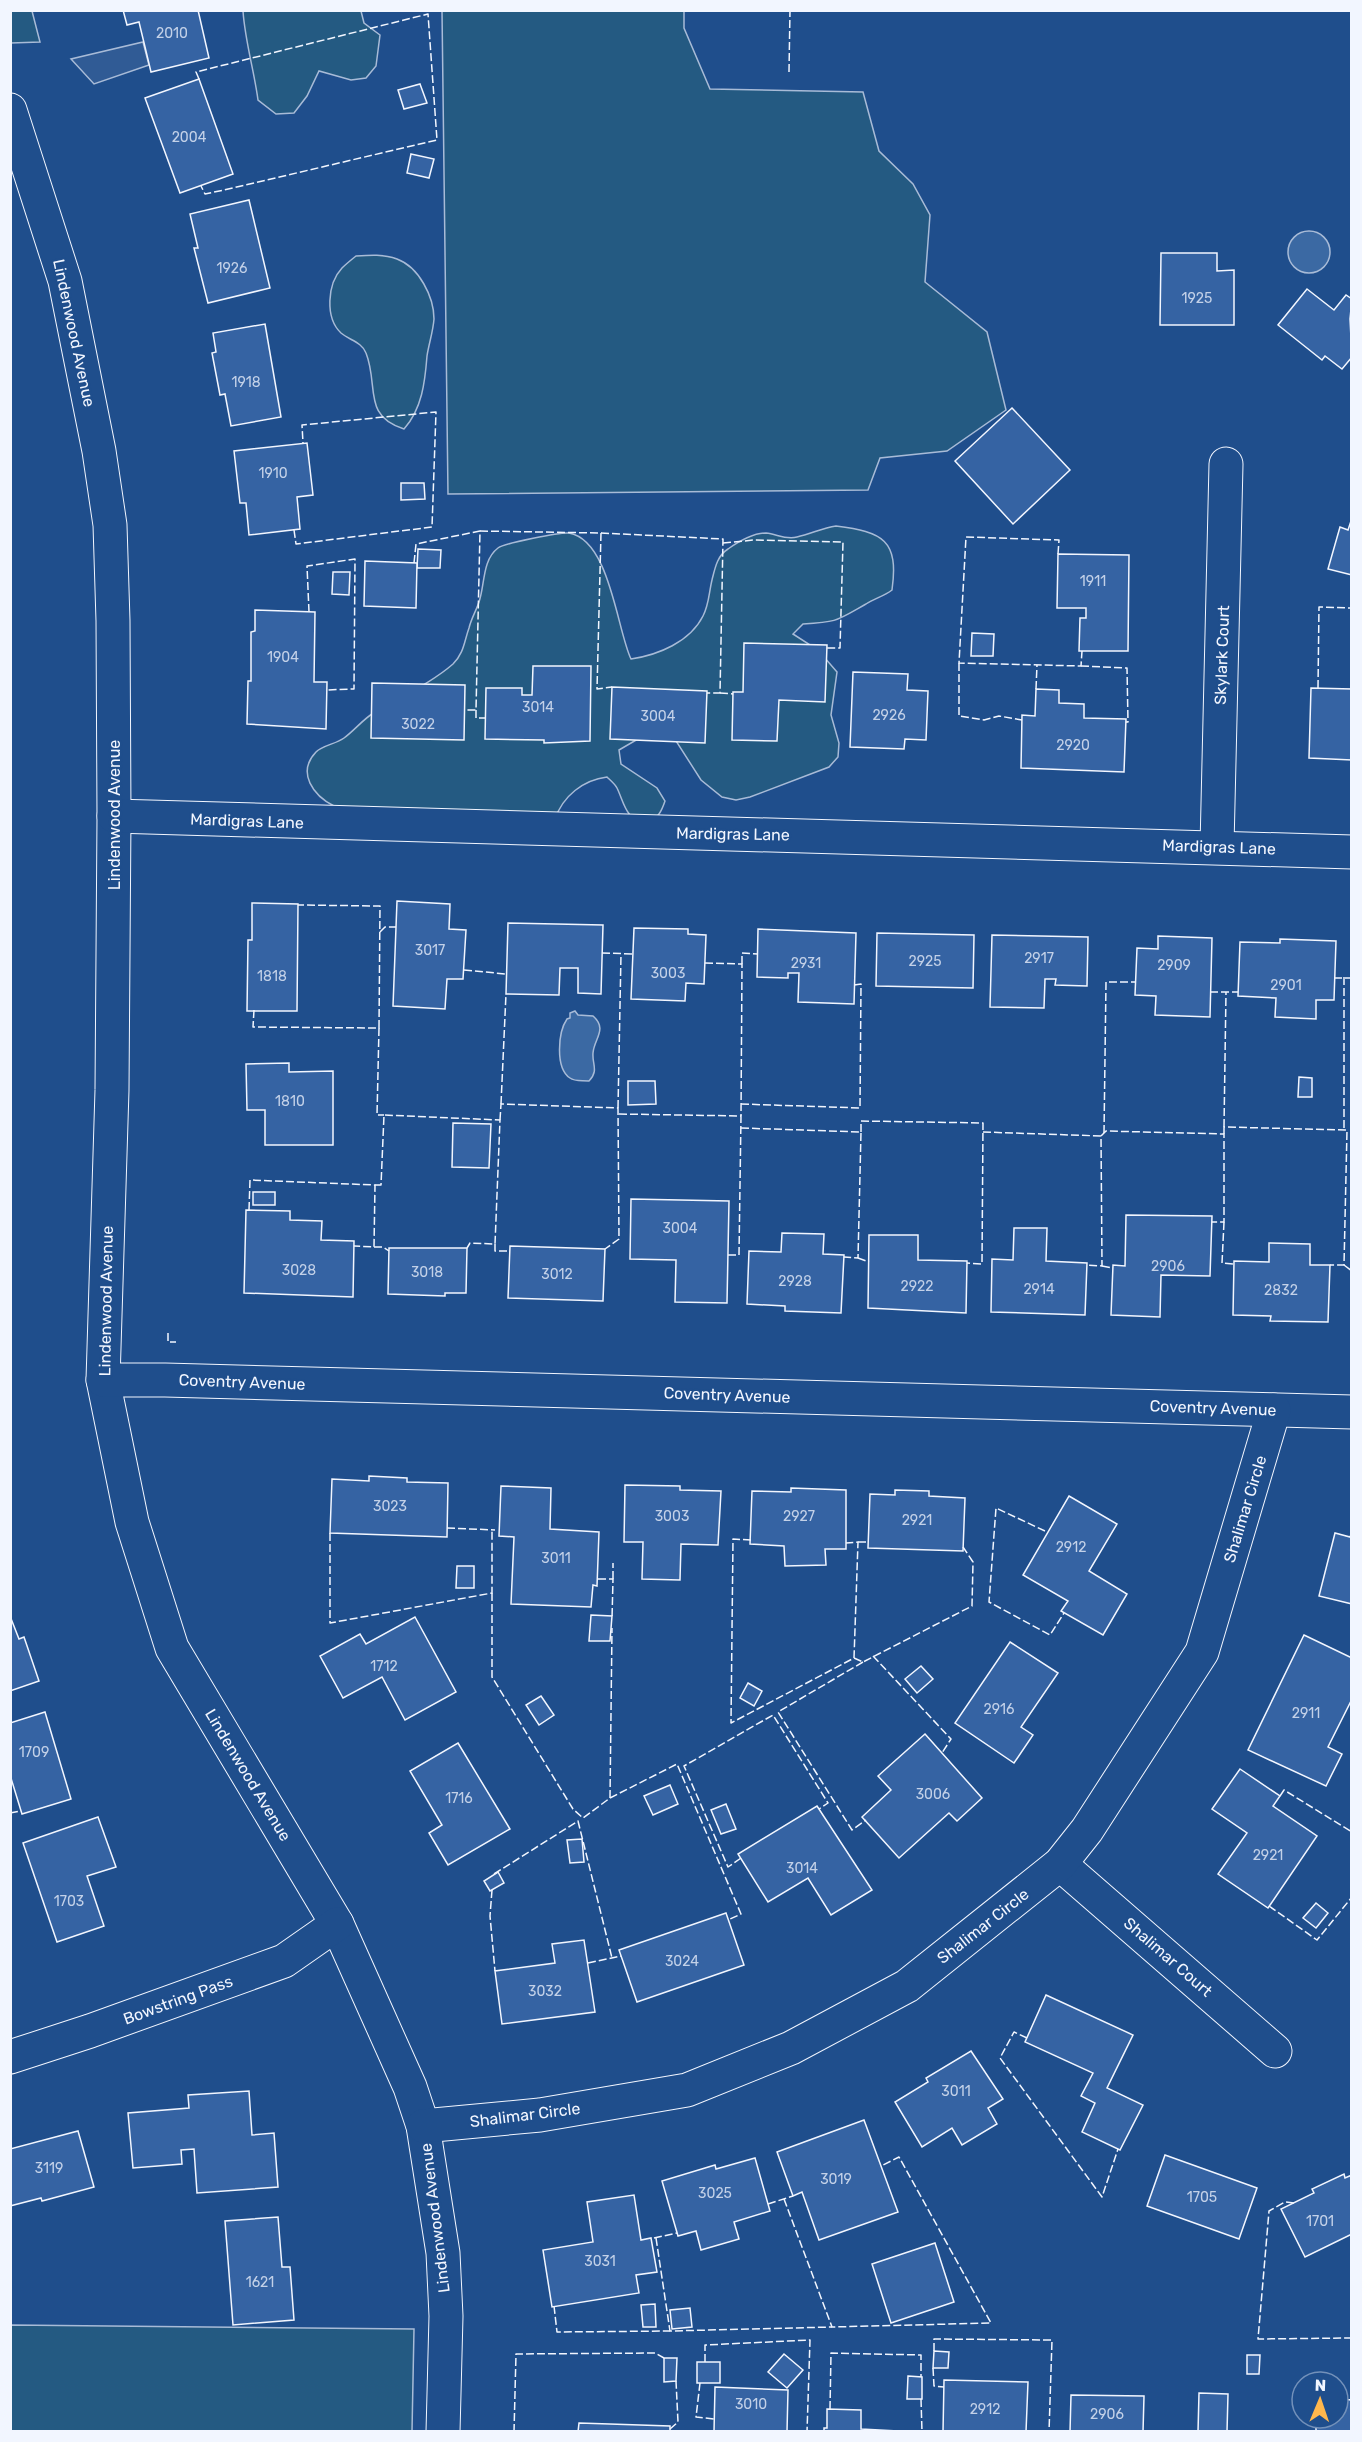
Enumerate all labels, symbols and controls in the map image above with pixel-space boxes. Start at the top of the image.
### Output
house number: 2010 [156,25,188,42]
house number: 2004 [172,129,207,146]
street label: Lindenwood Avenue [49,257,99,409]
house number: 1926 [217,260,247,277]
house number: 1925 [1182,290,1212,307]
house number: 1918 [231,374,261,391]
house number: 1910 [258,465,288,482]
house number: 1911 [1080,573,1106,590]
street label: Skylark Court [1211,605,1233,705]
house number: 1904 [267,649,299,666]
house number: 3014 [522,699,554,716]
house number: 2926 [872,707,906,724]
house number: 3004 [641,708,676,725]
house number: 3022 [401,716,435,733]
house number: 2920 [1056,737,1090,754]
street label: Lindenwood Avenue [105,740,124,890]
street label: Mardigras Lane [190,810,304,832]
street label: Mardigras Lane [676,824,790,844]
street label: Mardigras Lane [1162,836,1276,858]
house number: 3017 [415,942,445,959]
house number: 2917 [1024,950,1054,967]
house number: 2925 [908,953,942,970]
house number: 2931 [791,955,821,972]
house number: 2909 [1157,957,1191,974]
house number: 3003 [651,965,685,982]
house number: 1818 [257,968,287,985]
house number: 2901 [1270,977,1302,994]
house number: 1810 [275,1093,305,1110]
house number: 3004 [663,1220,698,1237]
street label: Lindenwood Avenue [95,1225,117,1376]
house number: 2906 [1151,1258,1185,1275]
house number: 3028 [282,1262,316,1279]
house number: 3018 [411,1264,443,1281]
house number: 3012 [541,1266,573,1283]
house number: 2928 [778,1273,812,1290]
house number: 2922 [901,1278,933,1295]
house number: 2914 [1023,1281,1055,1298]
house number: 2832 [1264,1282,1298,1299]
street label: Coventry Avenue [178,1370,306,1394]
street label: Coventry Avenue [663,1383,791,1407]
street label: Coventry Avenue [1149,1396,1277,1420]
street label: Shalimar Circle [1220,1453,1270,1565]
house number: 3023 [373,1498,407,1515]
house number: 3003 [655,1508,689,1525]
house number: 2927 [783,1508,815,1525]
house number: 2921 [902,1512,932,1529]
house number: 2912 [1056,1539,1086,1556]
house number: 3011 [541,1550,571,1567]
house number: 1712 [370,1658,398,1675]
house number: 2916 [984,1701,1014,1718]
house number: 2911 [1292,1705,1320,1722]
street label: Lindenwood Avenue [201,1706,295,1845]
house number: 1709 [19,1744,49,1761]
house number: 3006 [916,1786,950,1803]
house number: 1716 [445,1790,473,1807]
house number: 2921 [1253,1847,1283,1864]
house number: 3014 [786,1860,818,1877]
street label: Shalimar Circle [933,1884,1033,1968]
house number: 1703 [54,1893,84,1910]
street label: Shalimar Court [1120,1913,1216,2001]
house number: 3024 [665,1953,699,1970]
street label: Bowstring Pass [121,1971,235,2029]
house number: 3032 [528,1983,562,2000]
house number: 3011 [941,2083,971,2100]
street label: Shalimar Circle [469,2099,581,2131]
street label: Lindenwood Avenue [416,2142,454,2294]
house number: 3119 [35,2160,63,2177]
house number: 3019 [820,2171,852,2188]
house number: 3025 [698,2185,732,2202]
house number: 1705 [1187,2189,1217,2206]
house number: 1701 [1306,2213,1334,2230]
house number: 3031 [584,2253,616,2270]
house number: 1621 [246,2274,274,2291]
north arrow [1290,2370,1350,2430]
text: N [1314,2376,1327,2395]
house number: 3010 [735,2396,767,2413]
house number: 2912 [970,2401,1000,2418]
house number: 2906 [1090,2406,1124,2423]

